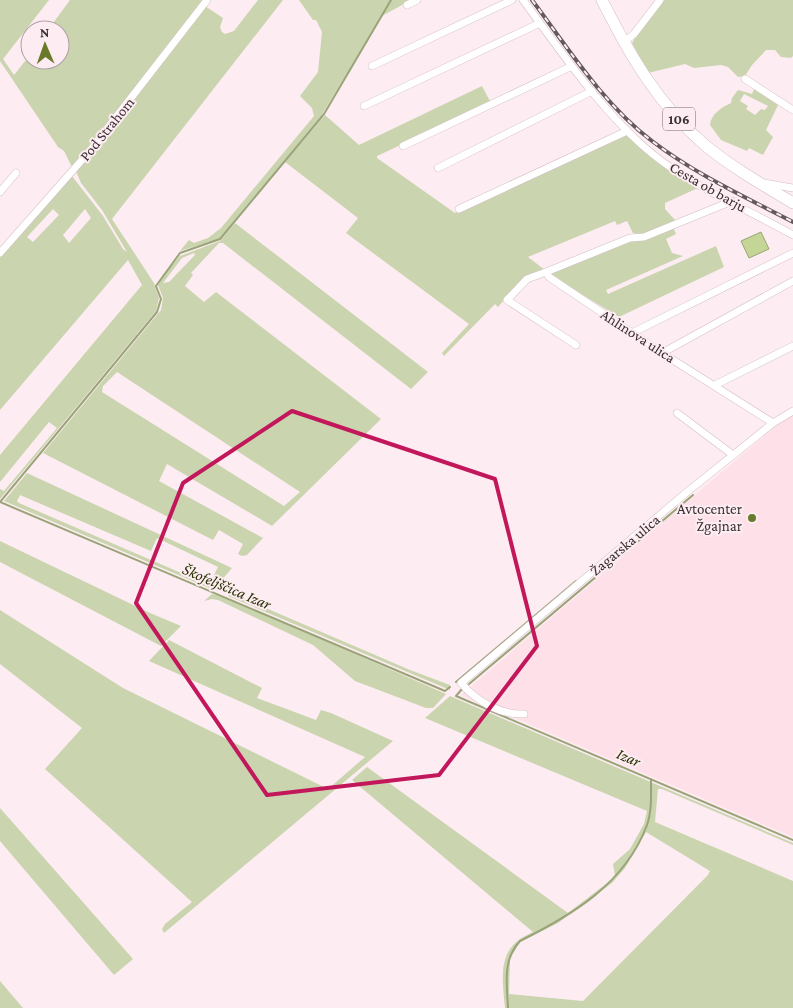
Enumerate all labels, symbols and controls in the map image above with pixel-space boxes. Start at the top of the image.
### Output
north arrow [20,20,70,70]
text: N [39,24,50,40]
street label: Pod Strahom [77,94,137,164]
road number: 106 [663,108,695,130]
street label: Cesta ob barju [666,159,749,216]
street label: Ahlinova ulica [598,306,678,366]
place label: Avtocenter Žgajnar [677,501,743,535]
street label: Žagarska ulica [587,511,664,579]
marker: Avtocenter Žgajnar [746,512,758,524]
water label: Škofeljščica Izar [180,560,274,614]
water label: Izar [614,745,644,770]

